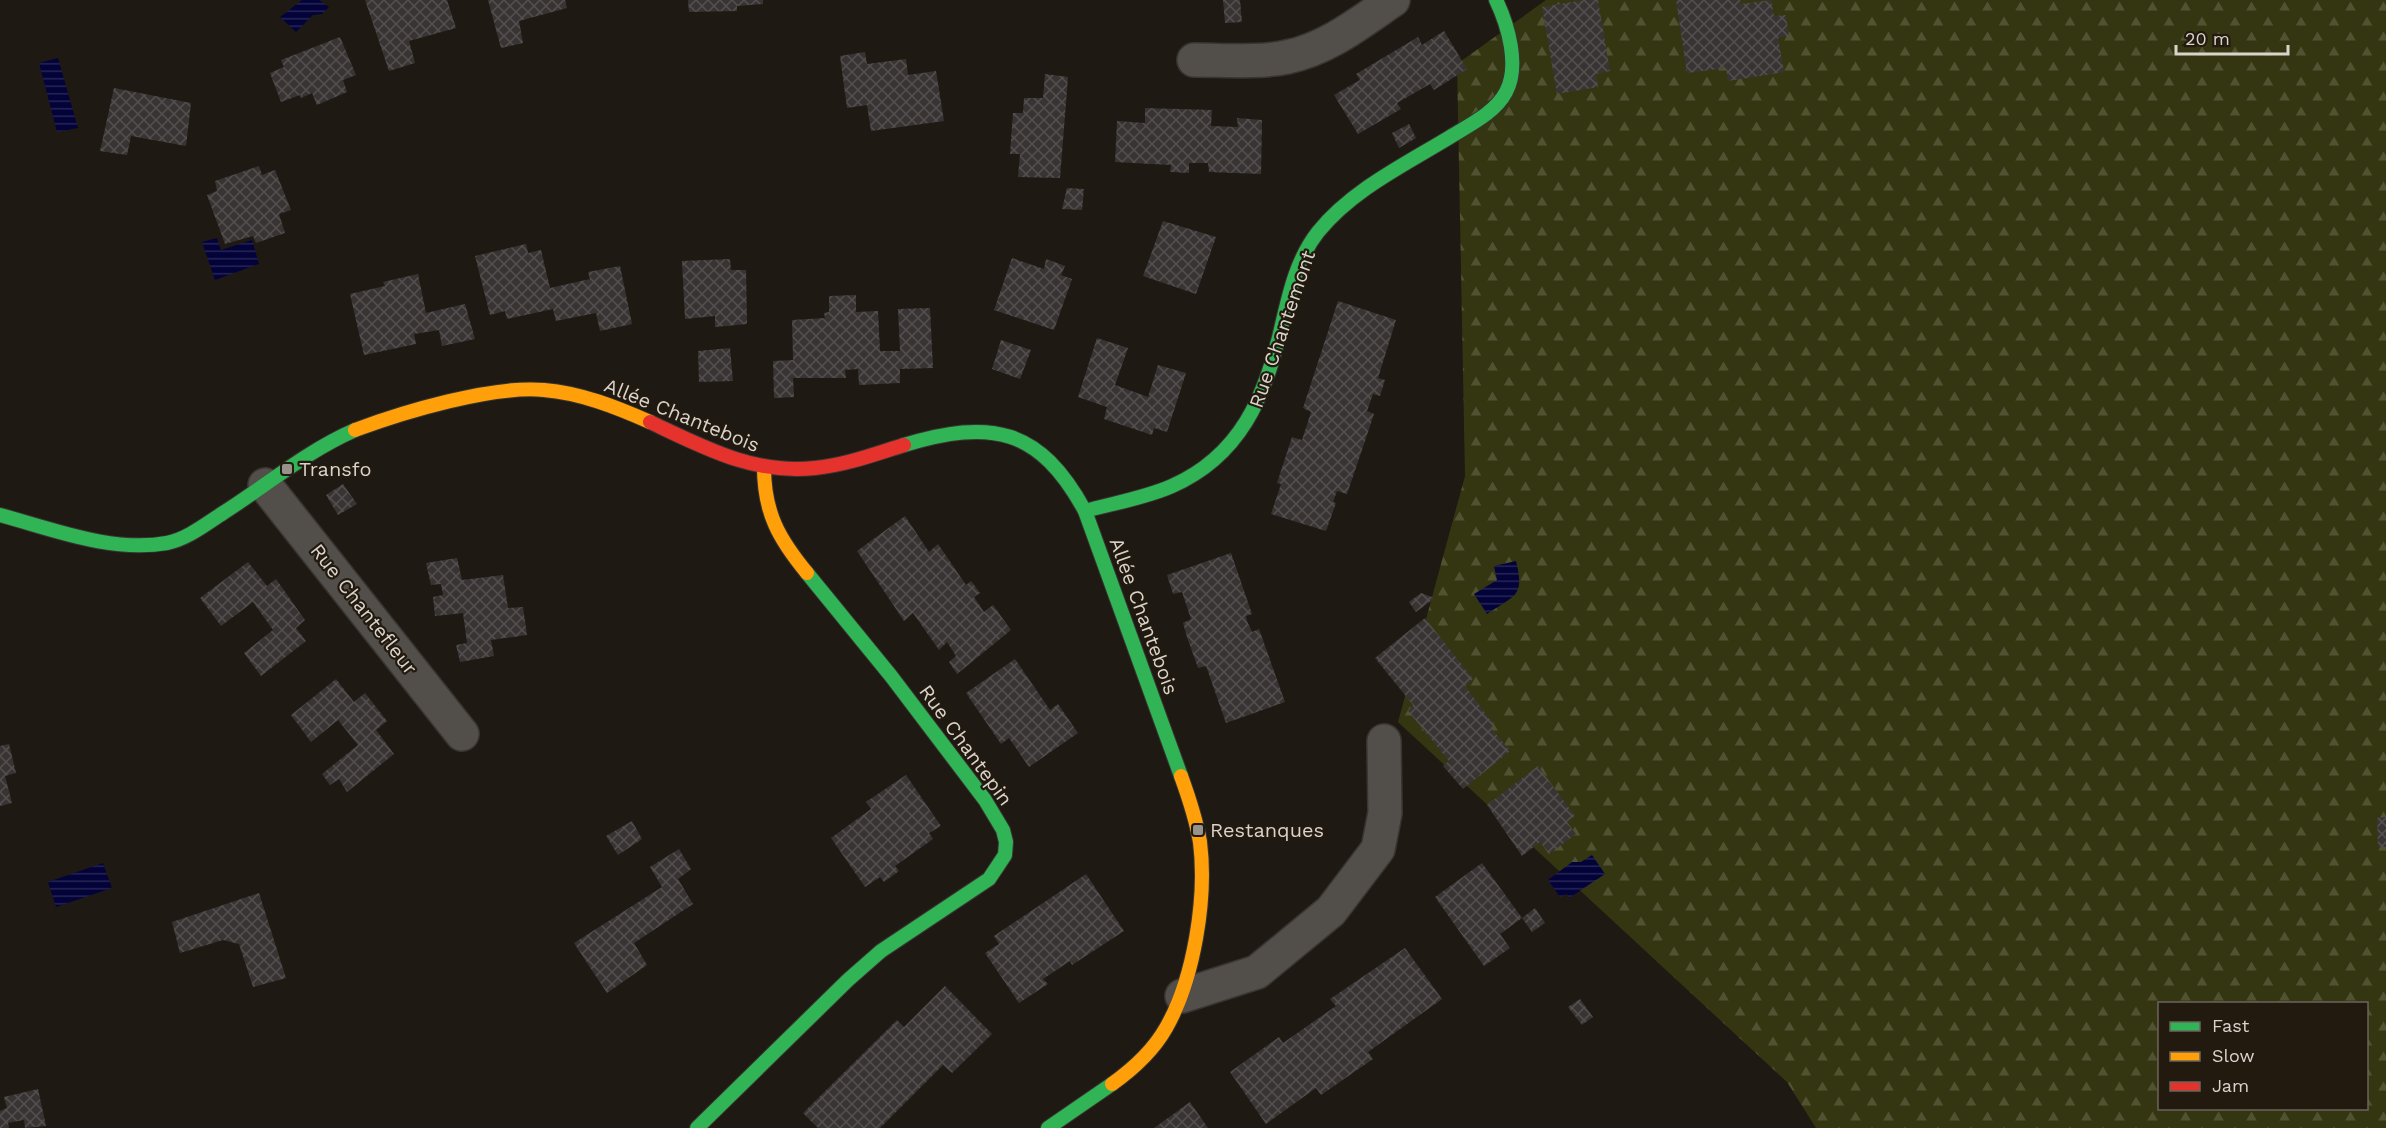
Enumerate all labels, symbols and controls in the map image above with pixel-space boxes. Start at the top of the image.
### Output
scale bar [2176,18,2288,56]
text: 20 m [2185,28,2230,49]
street label: Rue Chantemont [1244,246,1320,411]
street label: Allée Chantebois [601,373,763,457]
place label: Transfo [299,457,371,481]
marker: Transfo [280,462,294,476]
street label: Allée Chantebois [1104,534,1184,698]
street label: Rue Chantefleur [306,539,422,679]
street label: Rue Chantepin [914,680,1018,810]
place label: Restanques [1210,818,1324,842]
marker: Restanques [1191,823,1205,837]
legend [2158,1002,2368,1110]
text: Fast [2212,1015,2250,1036]
text: Slow [2212,1045,2255,1066]
text: Jam [2212,1075,2249,1096]

